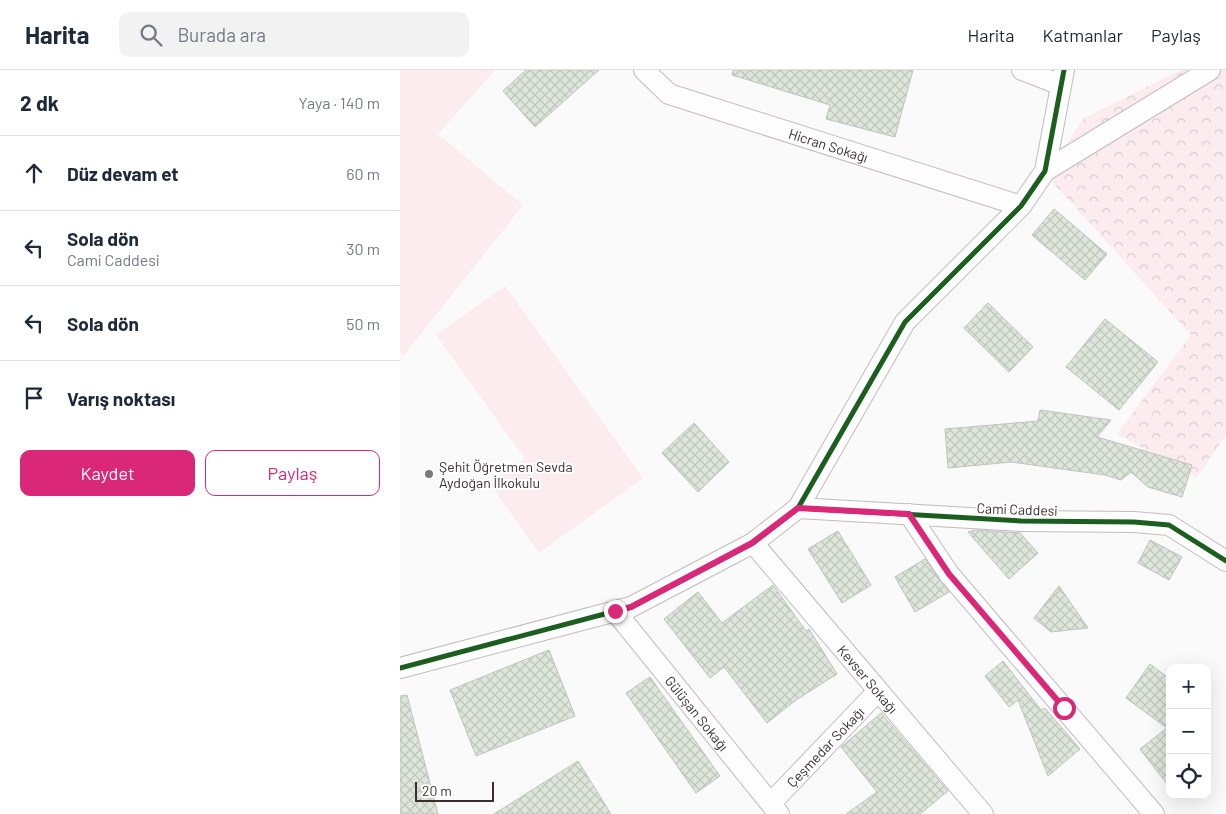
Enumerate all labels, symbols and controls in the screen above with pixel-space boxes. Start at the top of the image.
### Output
search box [119,12,469,57]
text: Harita [25,20,89,49]
icon: search [137,21,165,49]
text: Burada ara [177,23,266,46]
text: Harita [967,24,1015,46]
text: Katmanlar [1043,24,1123,46]
text: Paylaş [1151,24,1201,46]
text: 2 dk [20,90,59,115]
text: Yaya · 140 m [299,93,380,112]
street label: Hicran Sokağı [787,124,870,165]
icon: ahead [20,159,48,187]
text: Düz devam et [67,162,179,185]
text: 60 m [346,164,380,183]
text: Sola dön [67,227,139,250]
icon: left [20,234,48,262]
text: 30 m [346,239,380,258]
text: Cami Caddesi [67,250,159,269]
icon: left [20,309,48,337]
text: Sola dön [67,312,139,335]
text: 50 m [346,314,380,333]
icon: arrive [20,384,48,412]
text: Varış noktası [67,387,175,410]
button: Kaydet [20,450,195,496]
button: Paylaş [205,450,380,496]
place label: Şehit Öğretmen Sevda Aydoğan İlkokulu [439,458,573,491]
marker: Şehit Öğretmen Sevda Aydoğan İlkokulu [423,468,435,480]
street label: Cami Caddesi [976,499,1058,519]
route end [604,600,627,623]
street label: Kevser Sokağı [834,641,902,716]
map controls [1166,664,1211,799]
button: + [1166,664,1211,709]
street label: Gülüşan Sokağı [662,672,733,754]
route start [1053,697,1076,720]
street label: Çeşmedar Sokağı [783,703,867,790]
button: − [1166,709,1211,754]
button: locate [1166,754,1211,799]
scale bar [415,779,494,802]
text: 20 m [422,782,452,799]

